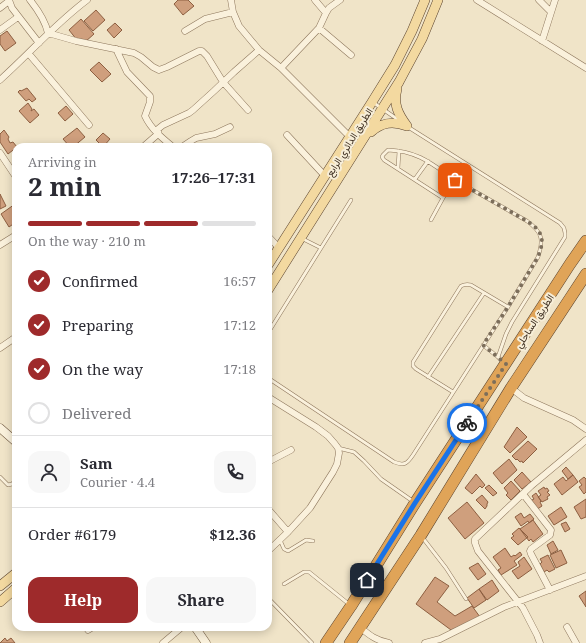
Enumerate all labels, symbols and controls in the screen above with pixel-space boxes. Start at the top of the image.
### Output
street label: الطريق الدائري الرابع [322,105,377,180]
text: Arriving in [28,153,97,171]
pin [438,163,472,197]
text: 17:26–17:31 [172,167,256,187]
text: 2 min [28,168,102,204]
icon: bag [444,169,466,191]
text: On the way · 210 m [28,232,146,250]
icon: check [28,270,50,292]
text: Confirmed [62,271,138,291]
text: 16:57 [223,272,256,290]
street label: الطريق الساحلي [511,291,558,352]
icon: check [28,314,50,336]
text: Preparing [62,315,133,335]
text: 17:12 [223,316,256,334]
icon: check [28,358,50,380]
text: On the way [62,359,143,379]
text: 17:18 [223,360,256,378]
text: Delivered [62,403,131,423]
courier [447,403,487,443]
icon: bike [456,412,478,434]
button: person [28,451,70,493]
button: phone [214,451,256,493]
text: Sam [80,453,112,473]
text: Courier · 4.4 [80,473,155,491]
text: Order #6179 [28,524,116,544]
text: $12.36 [209,524,256,544]
pin [350,563,384,597]
icon: home [356,569,378,591]
button: Help [28,577,138,623]
button: Share [146,577,256,623]

